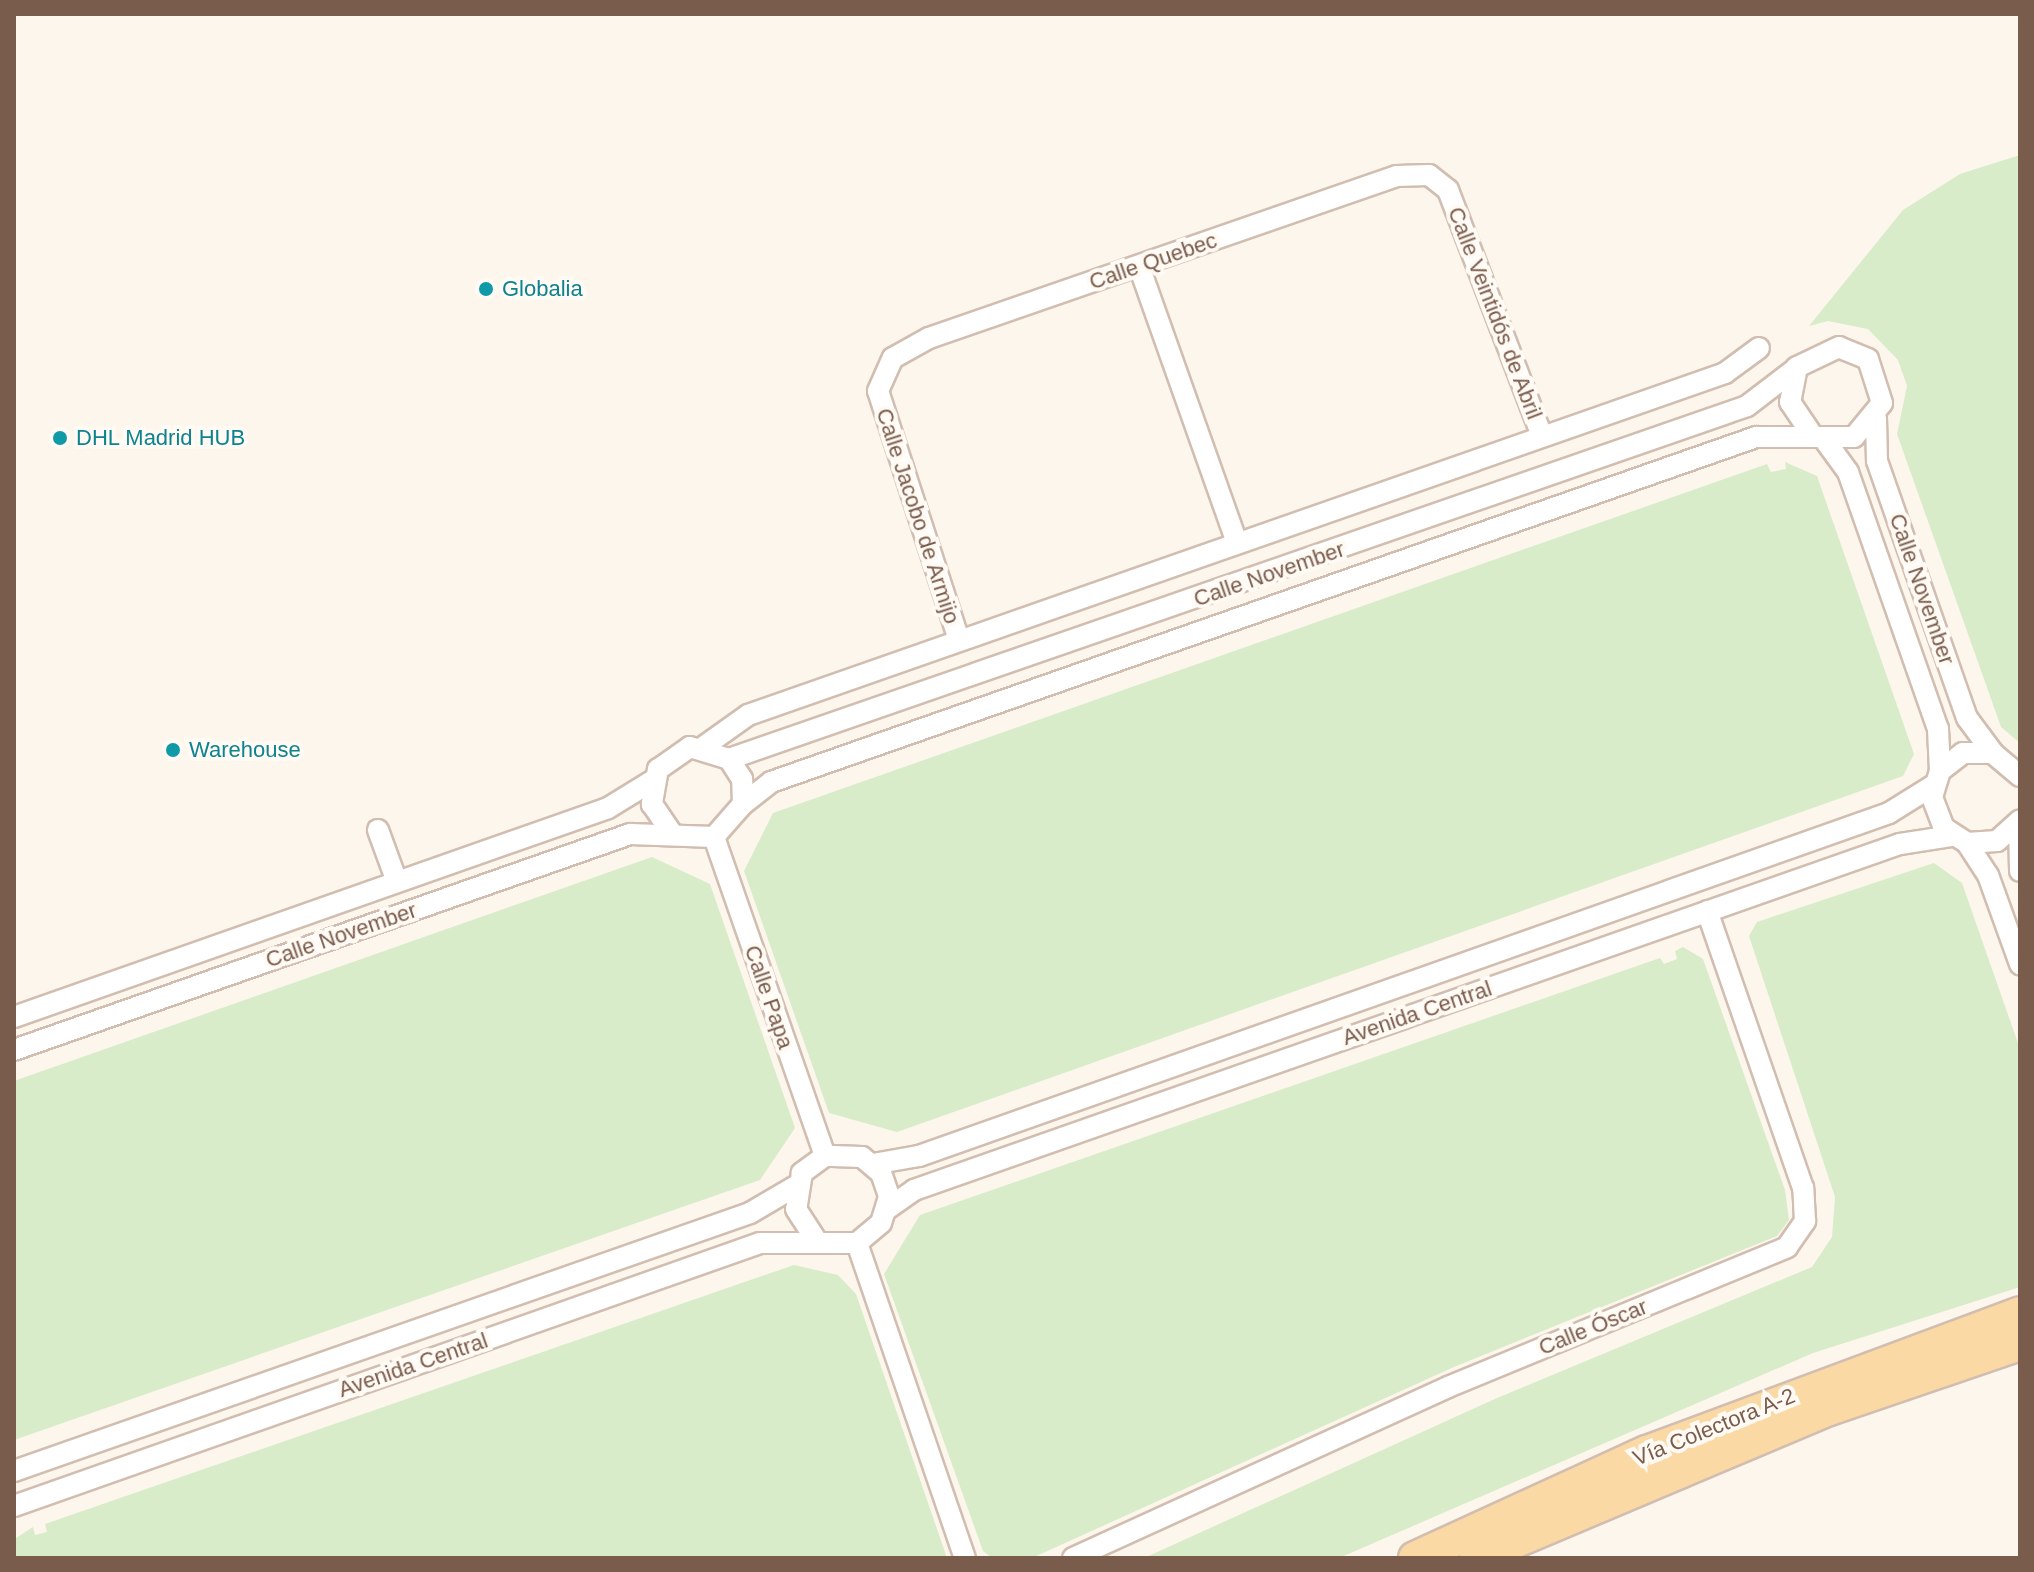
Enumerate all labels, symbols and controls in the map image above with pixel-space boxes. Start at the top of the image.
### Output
street label: Calle Veintidós de Abril [1442,203,1548,423]
street label: Calle Quebec [1086,227,1220,295]
place label: Globalia [502,276,583,302]
marker: Globalia [477,280,495,298]
street label: Calle Jacobo de Armijo [870,404,966,628]
place label: DHL Madrid HUB [76,425,246,451]
marker: DHL Madrid HUB [51,429,69,447]
street label: Calle November [1884,510,1960,668]
street label: Calle November [1190,536,1348,612]
place label: Warehouse [189,737,301,763]
marker: Warehouse [164,741,182,759]
street label: Calle November [262,897,420,973]
street label: Calle Papa [739,942,799,1052]
street label: Avenida Central [1339,975,1495,1051]
street label: Calle Óscar [1535,1293,1651,1361]
street label: Avenida Central [335,1327,491,1403]
street label: Vía Colectora A-2 [1629,1382,1799,1472]

